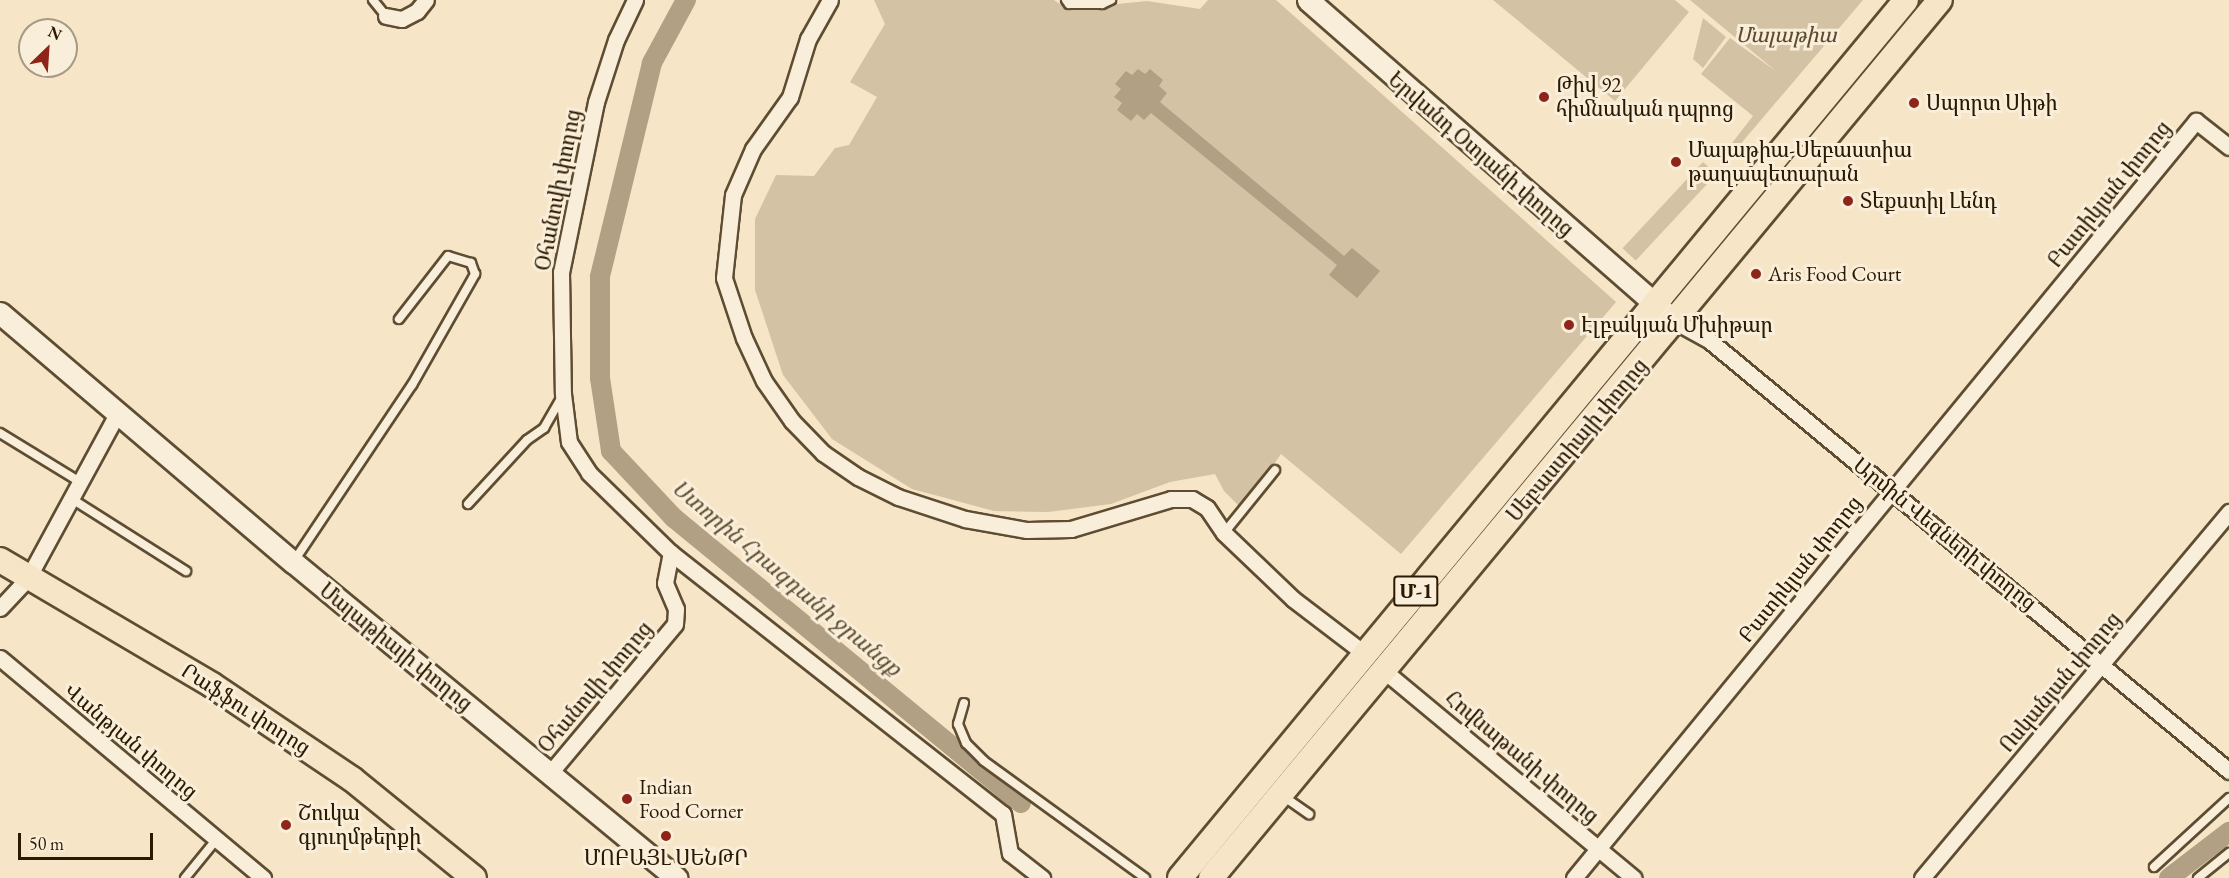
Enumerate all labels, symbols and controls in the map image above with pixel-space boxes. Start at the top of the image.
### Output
north arrow [18,18,78,78]
text: N [45,21,65,45]
park label: Մալաթիա [1735,22,1837,48]
street label: Երվանդ Օտյանի փողոց [1383,67,1579,241]
place label: Թիվ 92 հիմնական դպրոց [1556,72,1734,122]
marker: Թիվ 92 հիմնական դպրոց [1537,90,1551,104]
place label: Սպորտ Սիթի [1926,90,2058,116]
marker: Սպորտ Սիթի [1907,96,1921,110]
street label: Օհանովի փողոց [530,107,586,273]
street label: Բատիկյան փողոց [2042,115,2176,273]
place label: Մալաթիա-Սեբաստիա թաղապետարան [1688,137,1912,187]
marker: Մալաթիա-Սեբաստիա թաղապետարան [1669,155,1683,169]
place label: Տեքստիլ Լենդ [1860,188,1997,214]
marker: Տեքստիլ Լենդ [1841,194,1855,208]
place label: Aris Food Court [1768,261,1901,287]
marker: Aris Food Court [1749,267,1763,281]
place label: Էլբակյան Մխիթար [1581,312,1773,338]
marker: Էլբակյան Մխիթար [1562,318,1576,332]
street label: Սեբաստիայի փողոց [1501,353,1653,527]
street label: Արմին Վեգների փողոց [1848,452,2042,616]
water label: Ստորին Հրազդանի ջրանցք [667,474,907,682]
street label: Բատիկյան փողոց [1733,490,1867,648]
road number: Մ-1 [1392,574,1440,608]
street label: Մալաթիայի փողոց [314,578,478,716]
street label: Ոսկանյան փողոց [1994,607,2126,757]
street label: Օհանովի փողոց [533,616,657,758]
street label: Րաֆֆու փողոց [177,658,315,760]
street label: Վանթյան փողոց [59,678,203,804]
street label: Հովնաթանի փողոց [1440,685,1604,829]
place label: Indian Food Corner [639,774,743,824]
marker: Indian Food Corner [620,792,634,806]
place label: Շուկա գյուղմթերքի [298,800,421,850]
marker: Շուկա գյուղմթերքի [279,818,293,832]
scale bar [21,821,156,859]
marker: ՄՈԲԱՅԼ ՍԵՆԹՐ [659,829,673,843]
text: 50 m [29,832,64,855]
place label: ՄՈԲԱՅԼ ՍԵՆԹՐ [584,845,748,871]

